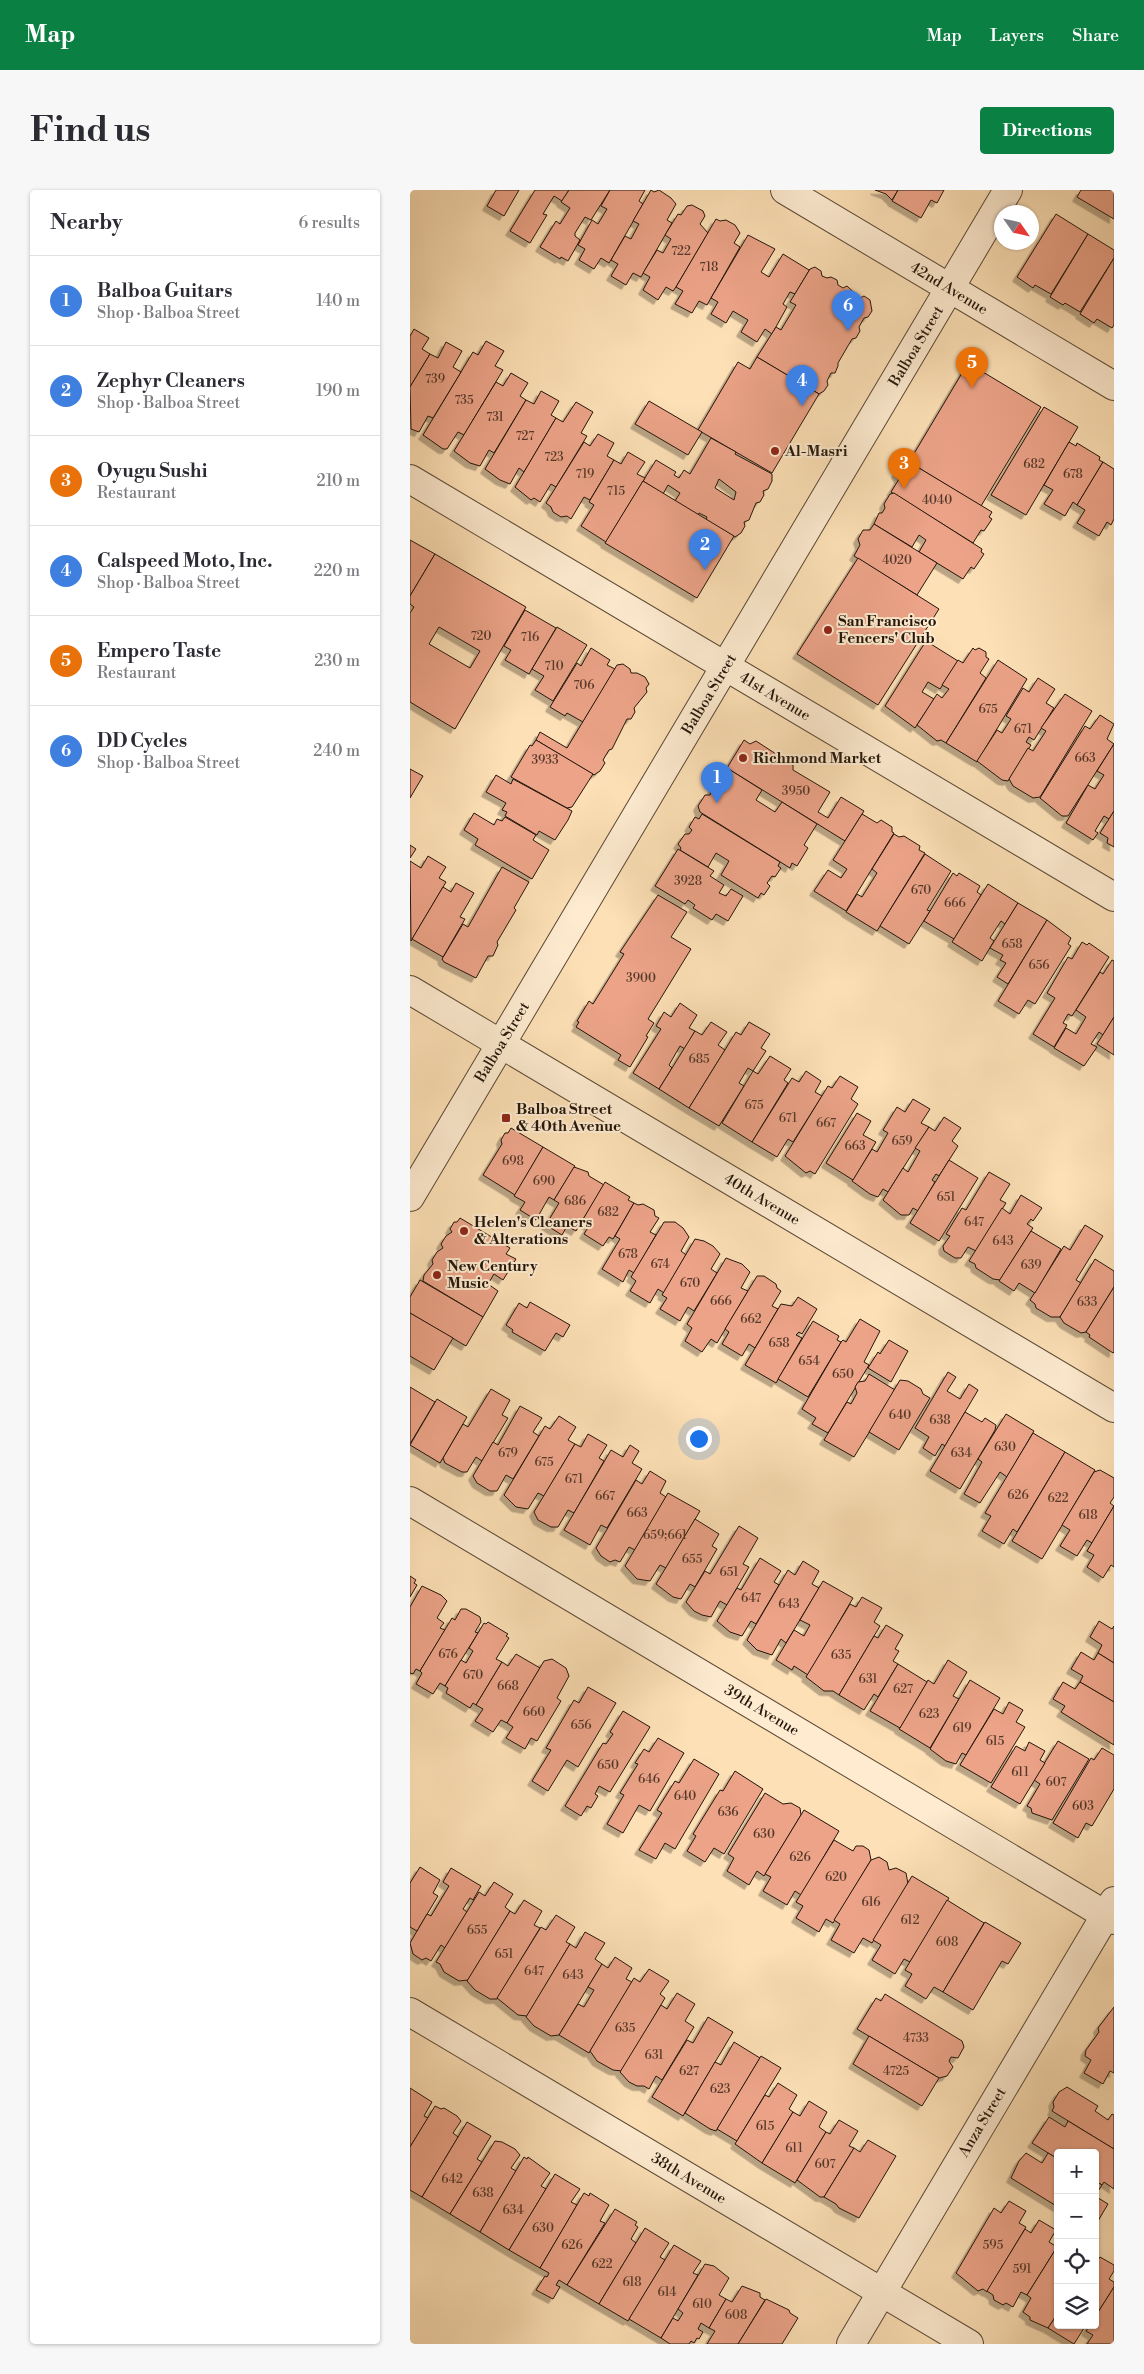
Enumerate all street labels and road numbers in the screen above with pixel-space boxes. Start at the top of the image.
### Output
street label: 42nd Avenue [906,258,991,319]
street label: Balboa Street [884,302,948,391]
street label: Balboa Street [677,650,741,739]
street label: 41st Avenue [736,668,814,725]
street label: Balboa Street [470,998,534,1087]
street label: 40th Avenue [720,1169,803,1230]
street label: 39th Avenue [721,1681,803,1740]
street label: Anza Street [954,2083,1011,2161]
street label: 38th Avenue [648,2149,730,2208]

